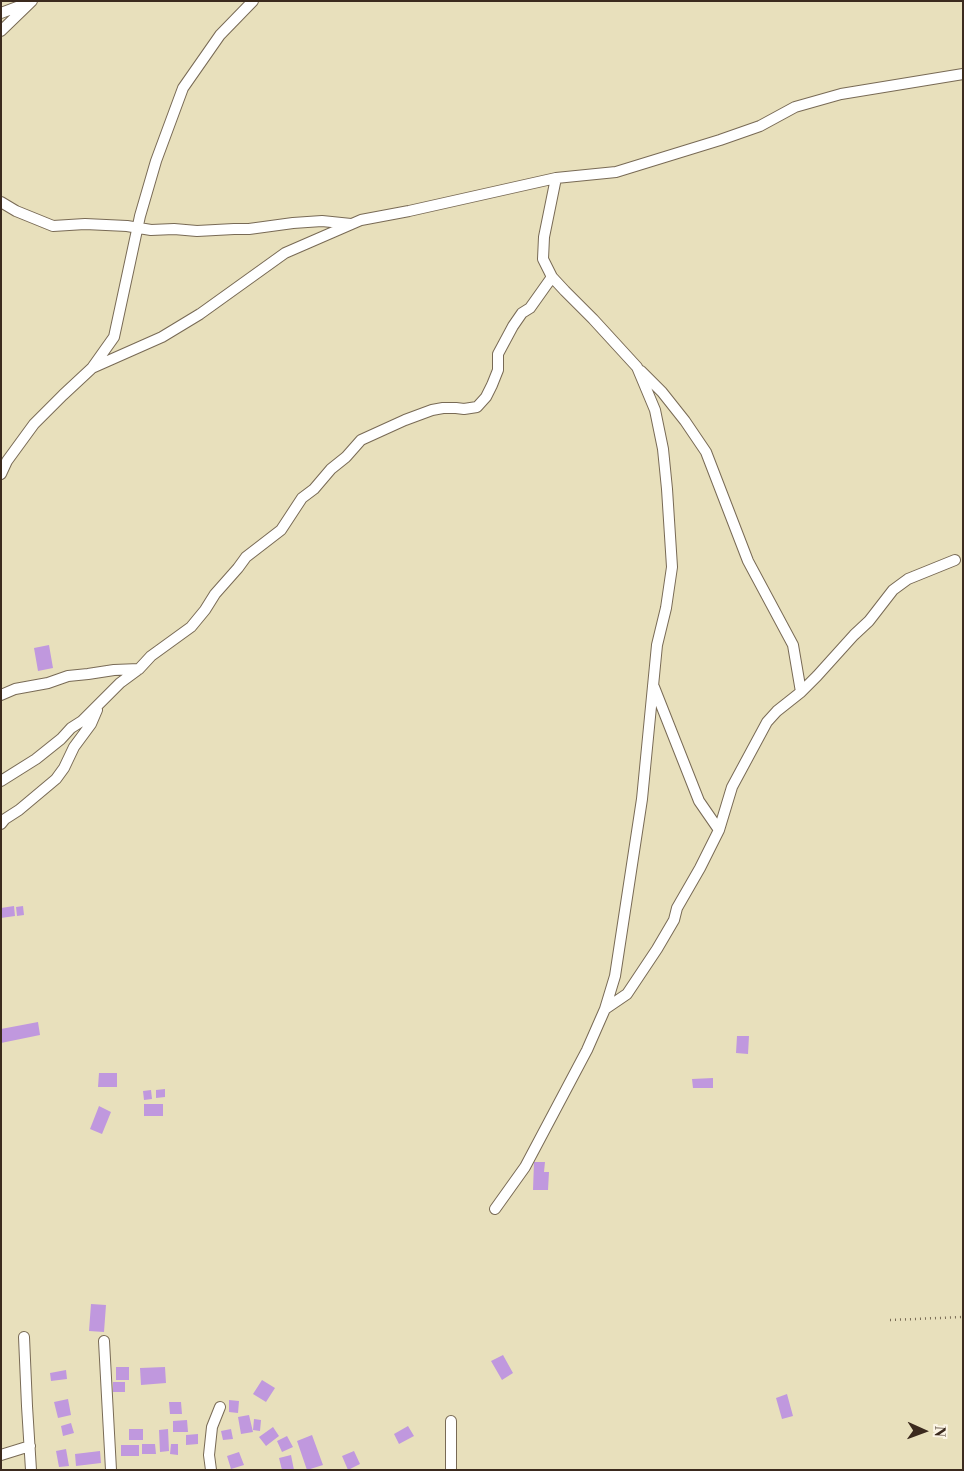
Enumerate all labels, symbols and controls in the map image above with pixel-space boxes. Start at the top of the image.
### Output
north arrow [899,1406,949,1456]
text: N [930,1426,948,1437]

